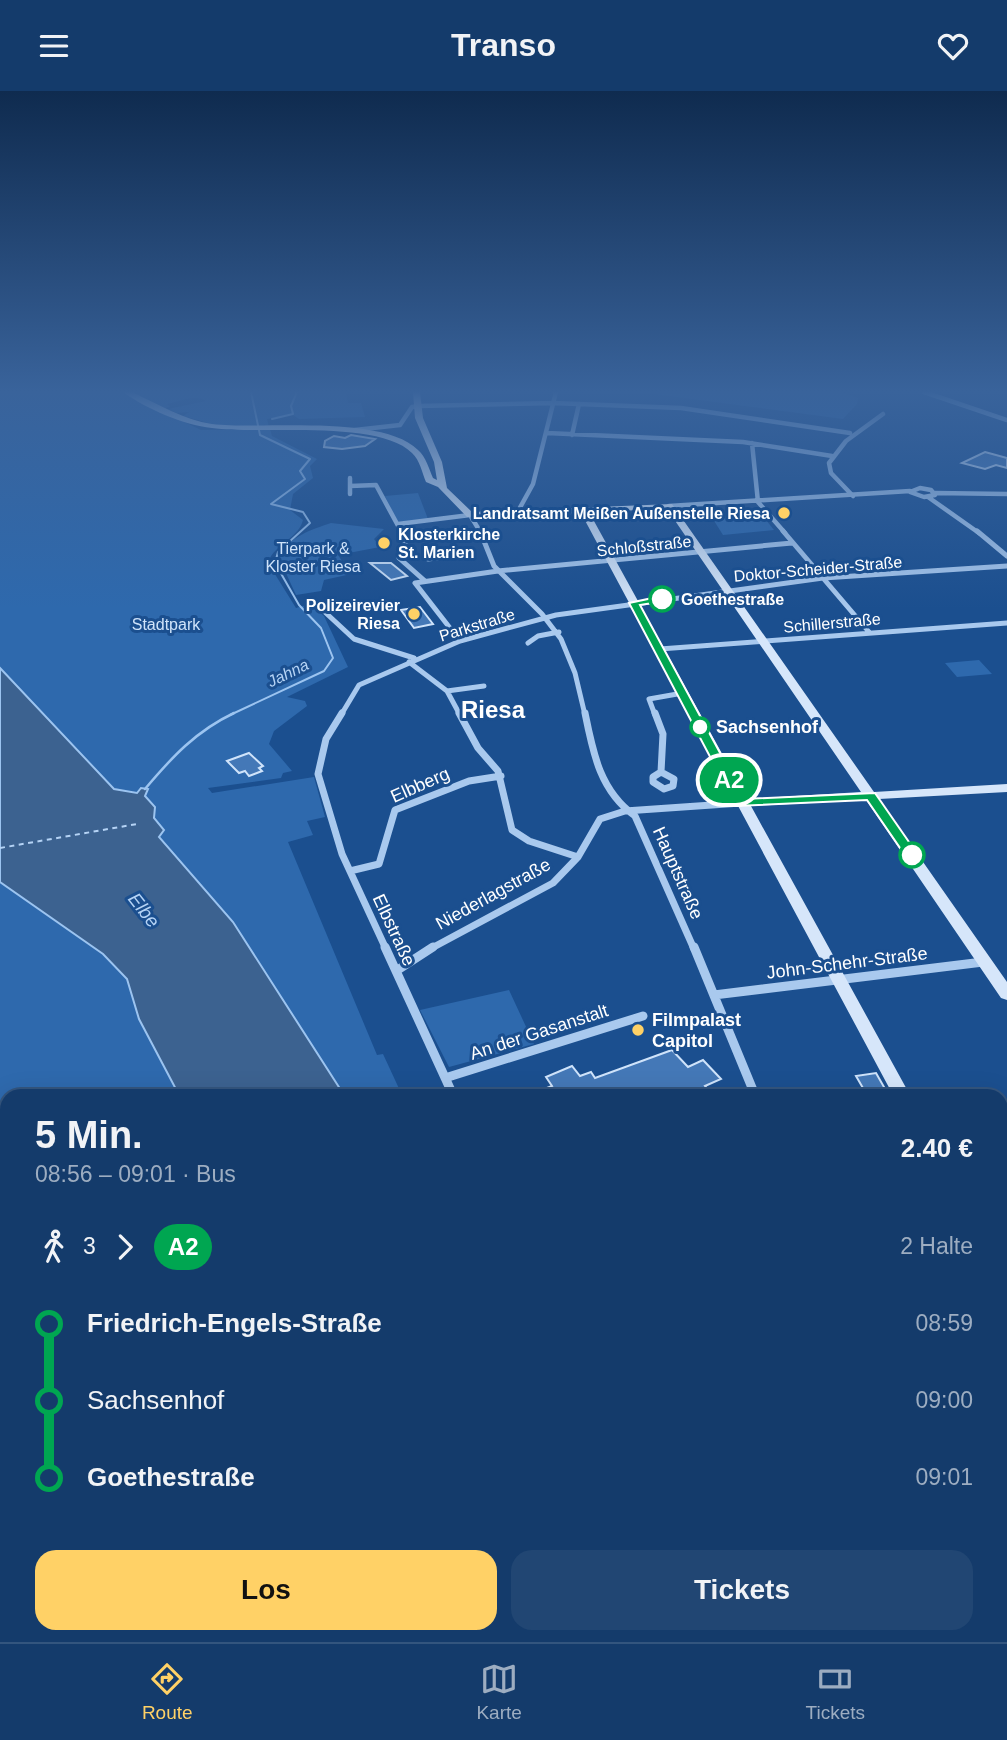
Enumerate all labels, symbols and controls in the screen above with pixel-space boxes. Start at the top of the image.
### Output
icon: menu [35,27,73,65]
text: Transo [451,27,556,63]
icon: heart [934,27,972,65]
place label: Landratsamt Meißen Außenstelle Riesa [473,505,770,522]
marker: Landratsamt Meißen Außenstelle Riesa [776,505,792,521]
place label: Klosterkirche St. Marien [398,526,500,561]
street label: Schloßstraße [596,533,692,559]
marker: Klosterkirche St. Marien [376,535,392,551]
park label: Tierpark & Kloster Riesa [265,540,361,575]
street label: Doktor-Scheider-Straße [733,553,903,585]
marker: Goethestraße [649,586,675,612]
place label: Goethestraße [681,591,784,608]
place label: Polizeirevier Riesa [306,597,400,632]
street label: Parkstraße [437,605,517,645]
marker: Polizeirevier Riesa [406,606,422,622]
street label: Schillerstraße [783,610,882,636]
park label: Stadtpark [132,616,201,633]
water label: Jahna [264,656,311,691]
district label: Riesa [461,696,526,723]
marker: Sachsenhof [690,717,710,737]
place label: Sachsenhof [716,717,819,737]
line badge: A2 [698,757,760,803]
street label: Elbberg [388,763,452,807]
text: A2 [714,766,744,793]
street label: Hauptstraße [649,824,707,922]
unlabelled marker [899,842,925,868]
street label: Niederlagstraße [432,854,554,934]
water label: Elbe [124,889,164,931]
street label: Elbstraße [369,891,419,969]
street label: John-Schehr-Straße [765,943,929,983]
street label: An der Gasanstalt [467,1000,611,1064]
place label: Filmpalast Capitol [652,1010,741,1051]
marker: Filmpalast Capitol [630,1022,646,1038]
text: 5 Min. [35,1114,143,1156]
text: 2.40 € [901,1133,973,1163]
text: 08:56 – 09:01 · Bus [35,1161,236,1187]
icon: walk [35,1228,73,1266]
icon: forward [106,1228,144,1266]
text: 3 [83,1233,96,1259]
text: A2 [168,1233,198,1260]
text: 2 Halte [900,1233,973,1259]
text: Friedrich-Engels-Straße [87,1308,382,1338]
text: 08:59 [915,1310,973,1336]
text: Sachsenhof [87,1385,224,1415]
text: 09:00 [915,1387,973,1413]
text: Goethestraße [87,1462,255,1492]
text: 09:01 [915,1464,973,1490]
button: Los [35,1550,497,1630]
button: Tickets [511,1550,973,1630]
tab: Route [142,1660,193,1724]
tab: Karte [476,1660,522,1724]
tab: Tickets [806,1660,865,1724]

